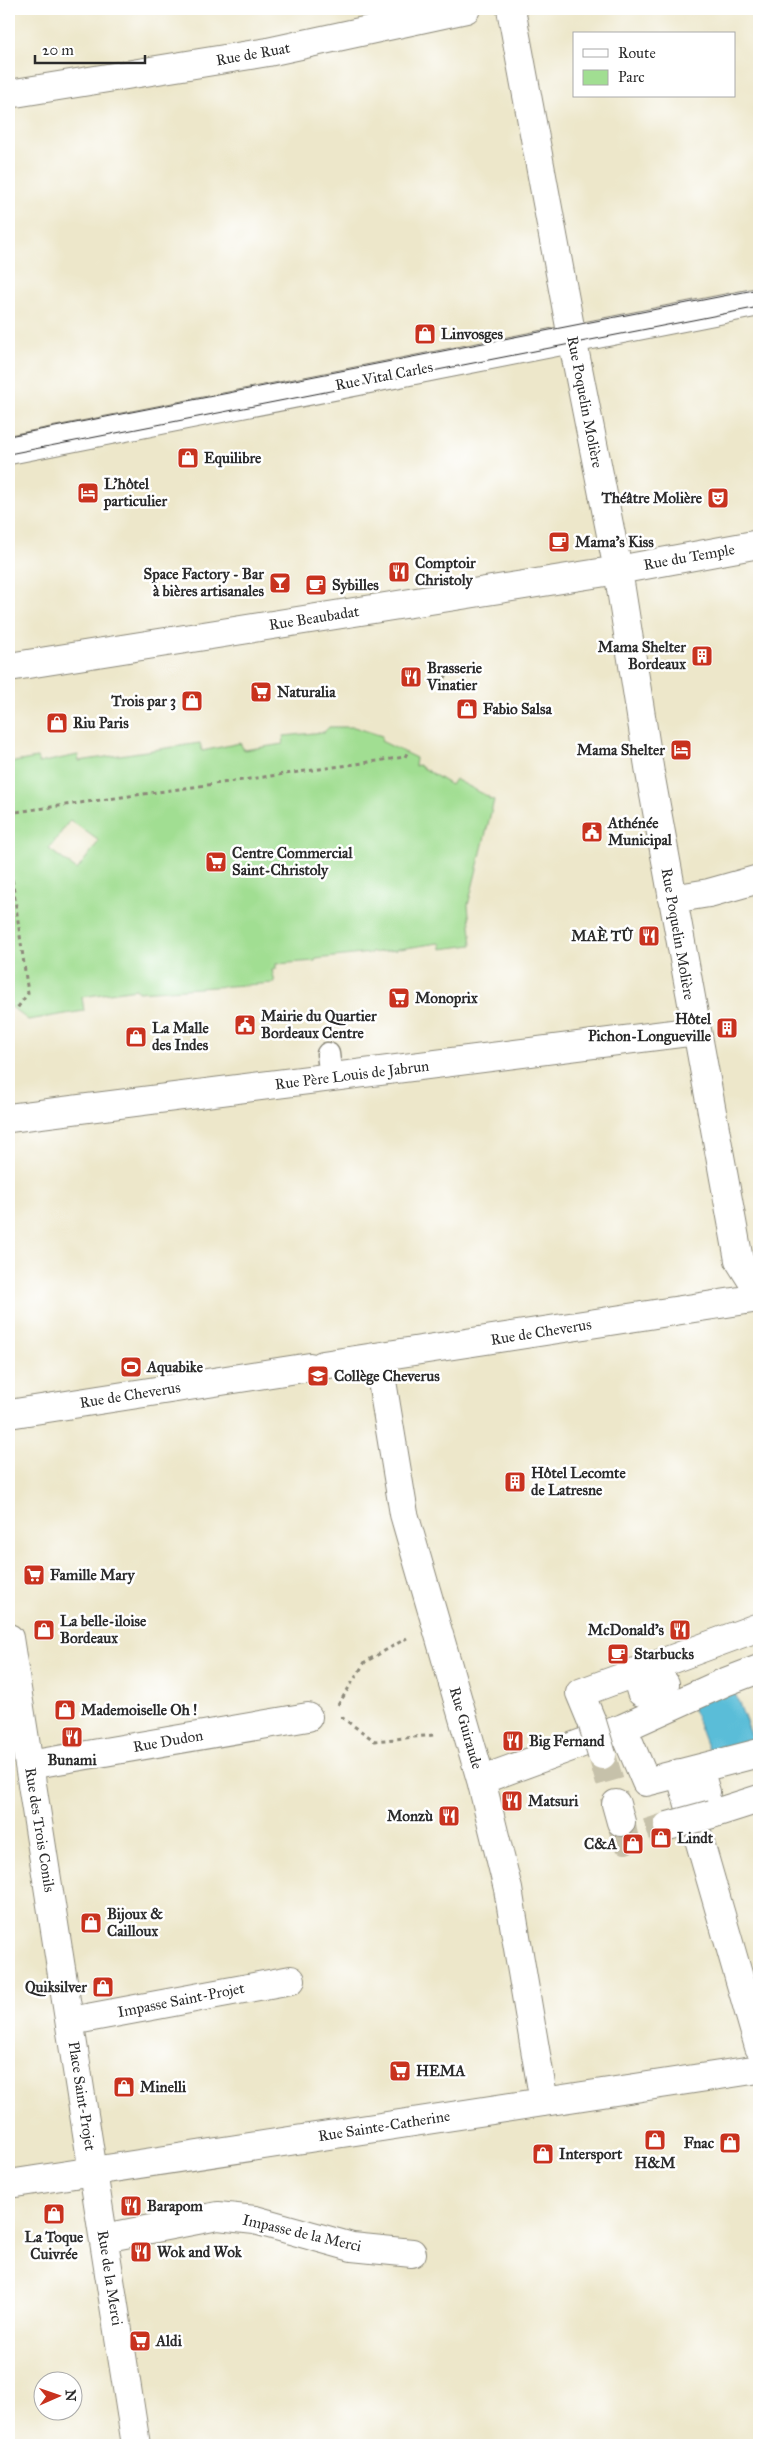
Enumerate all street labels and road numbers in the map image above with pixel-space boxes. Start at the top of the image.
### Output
street label: Rue de Ruat [215,39,292,69]
street label: Rue Poquelin Molière [562,335,607,470]
street label: Rue Vital Carles [334,358,434,394]
street label: Rue du Temple [642,540,736,574]
street label: Rue Beaubadat [268,602,361,634]
street label: Rue Poquelin Molière [657,867,698,1002]
street label: Rue Père Louis de Jabrun [274,1057,430,1094]
street label: Rue de Cheverus [489,1315,593,1349]
street label: Rue de Cheverus [78,1378,182,1412]
street label: Rue Guiraude [446,1685,486,1771]
street label: Rue Dudon [131,1726,205,1756]
street label: Rue des Trois Conils [21,1766,59,1894]
street label: Impasse Saint-Projet [116,1979,247,2021]
street label: Place Saint-Projet [64,2040,100,2153]
street label: Rue Sainte-Catherine [317,2107,451,2145]
street label: Impasse de la Merci [241,2211,363,2255]
street label: Rue de la Merci [94,2229,126,2327]

